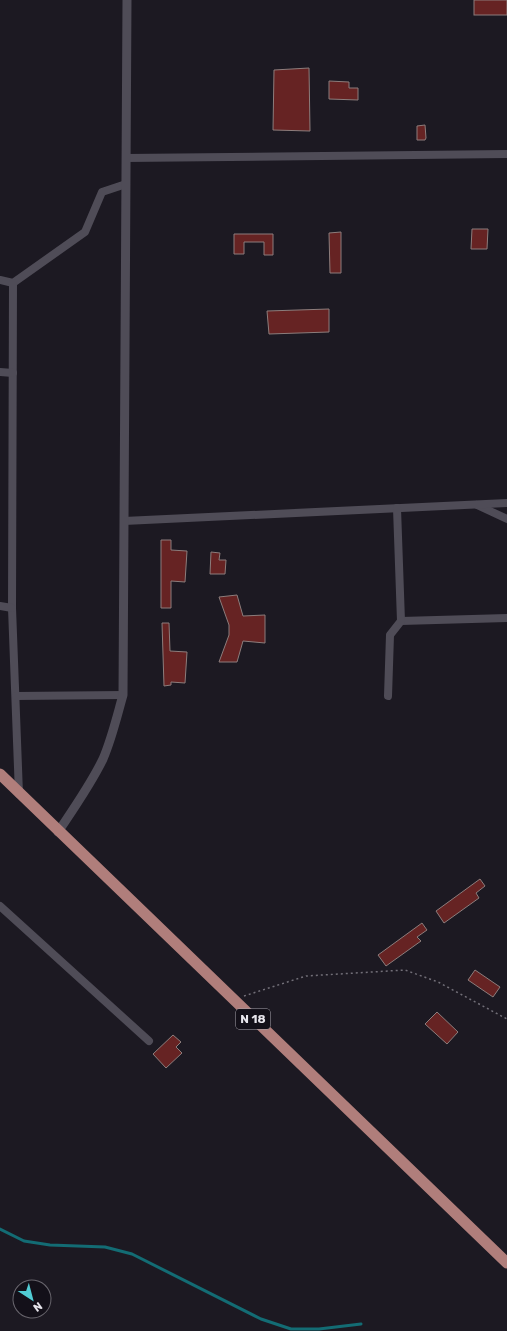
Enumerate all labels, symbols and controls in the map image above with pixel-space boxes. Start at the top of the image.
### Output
road number: N 18 [236,1009,270,1029]
north arrow [12,1279,52,1319]
text: N [30,1299,45,1314]

